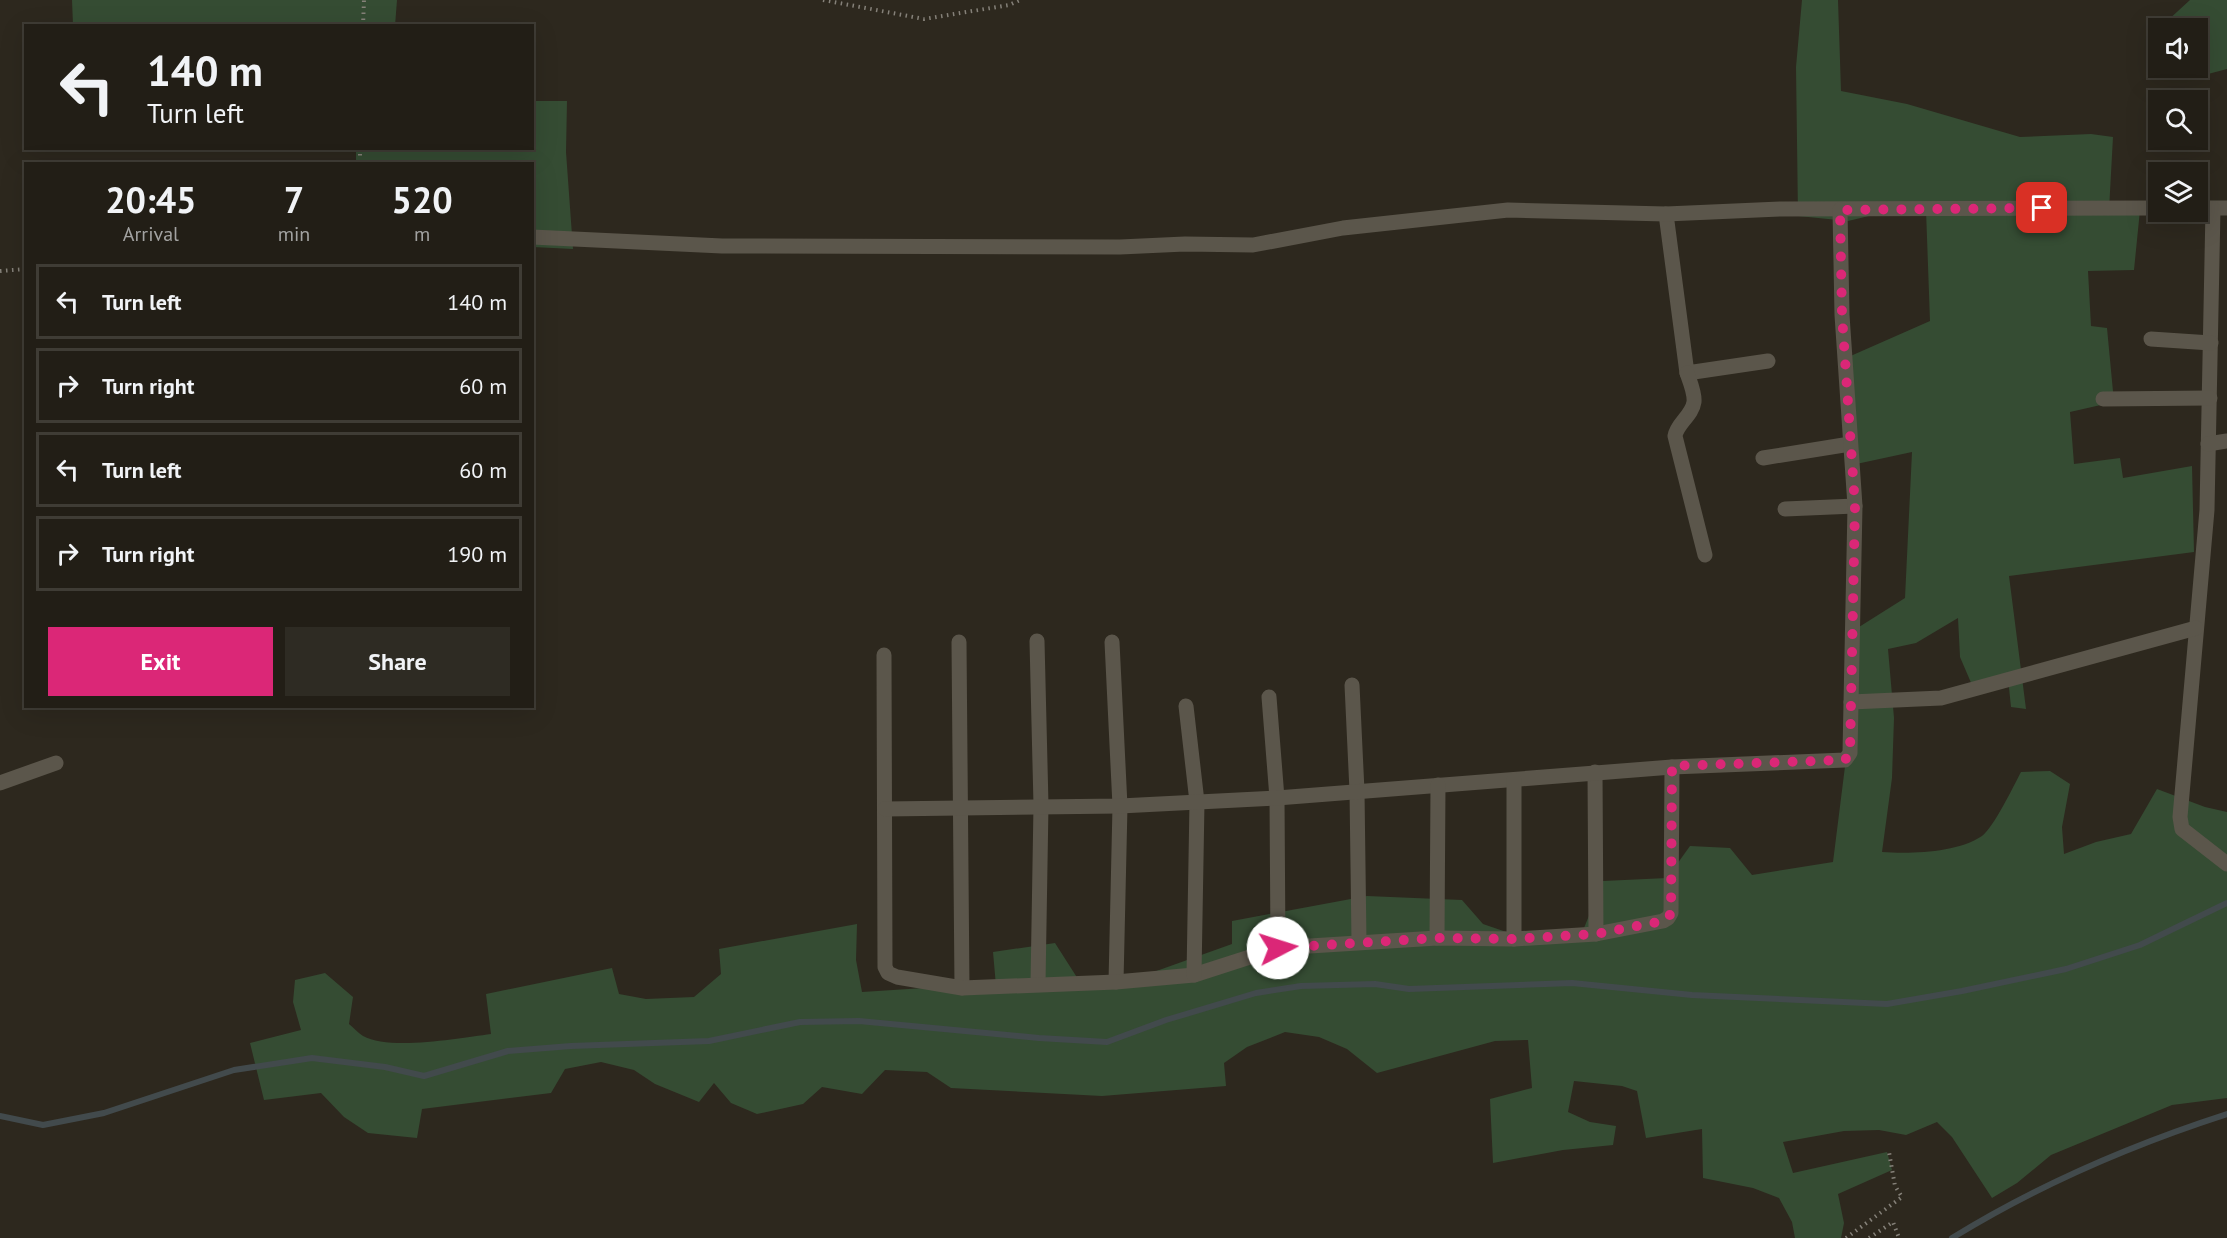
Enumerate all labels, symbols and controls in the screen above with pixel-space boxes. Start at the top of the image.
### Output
map controls [2148,18,2208,222]
button: sound [2148,18,2208,78]
text: 140 m [147,43,263,98]
icon: left [48,48,126,126]
button: search [2148,90,2208,150]
text: Turn left [147,96,244,130]
button: layers [2148,162,2208,222]
text: 20:45 [105,176,197,223]
text: 7 [284,176,304,223]
text: 520 [392,176,453,223]
pin [2016,182,2067,233]
icon: arrive [2025,191,2058,224]
text: Arrival [123,221,179,247]
text: min [278,221,310,247]
text: m [414,221,430,247]
icon: left [51,285,84,318]
text: Turn left [102,288,182,316]
text: 140 m [447,288,507,316]
icon: right [51,369,84,402]
text: Turn right [102,372,194,400]
text: 60 m [459,372,507,400]
icon: left [51,453,84,486]
text: Turn left [102,456,182,484]
text: 60 m [459,456,507,484]
icon: right [51,537,84,570]
text: Turn right [102,540,194,568]
text: 190 m [447,540,507,568]
button: Exit [48,627,273,696]
button: Share [285,627,510,696]
position arrow [1246,916,1310,980]

